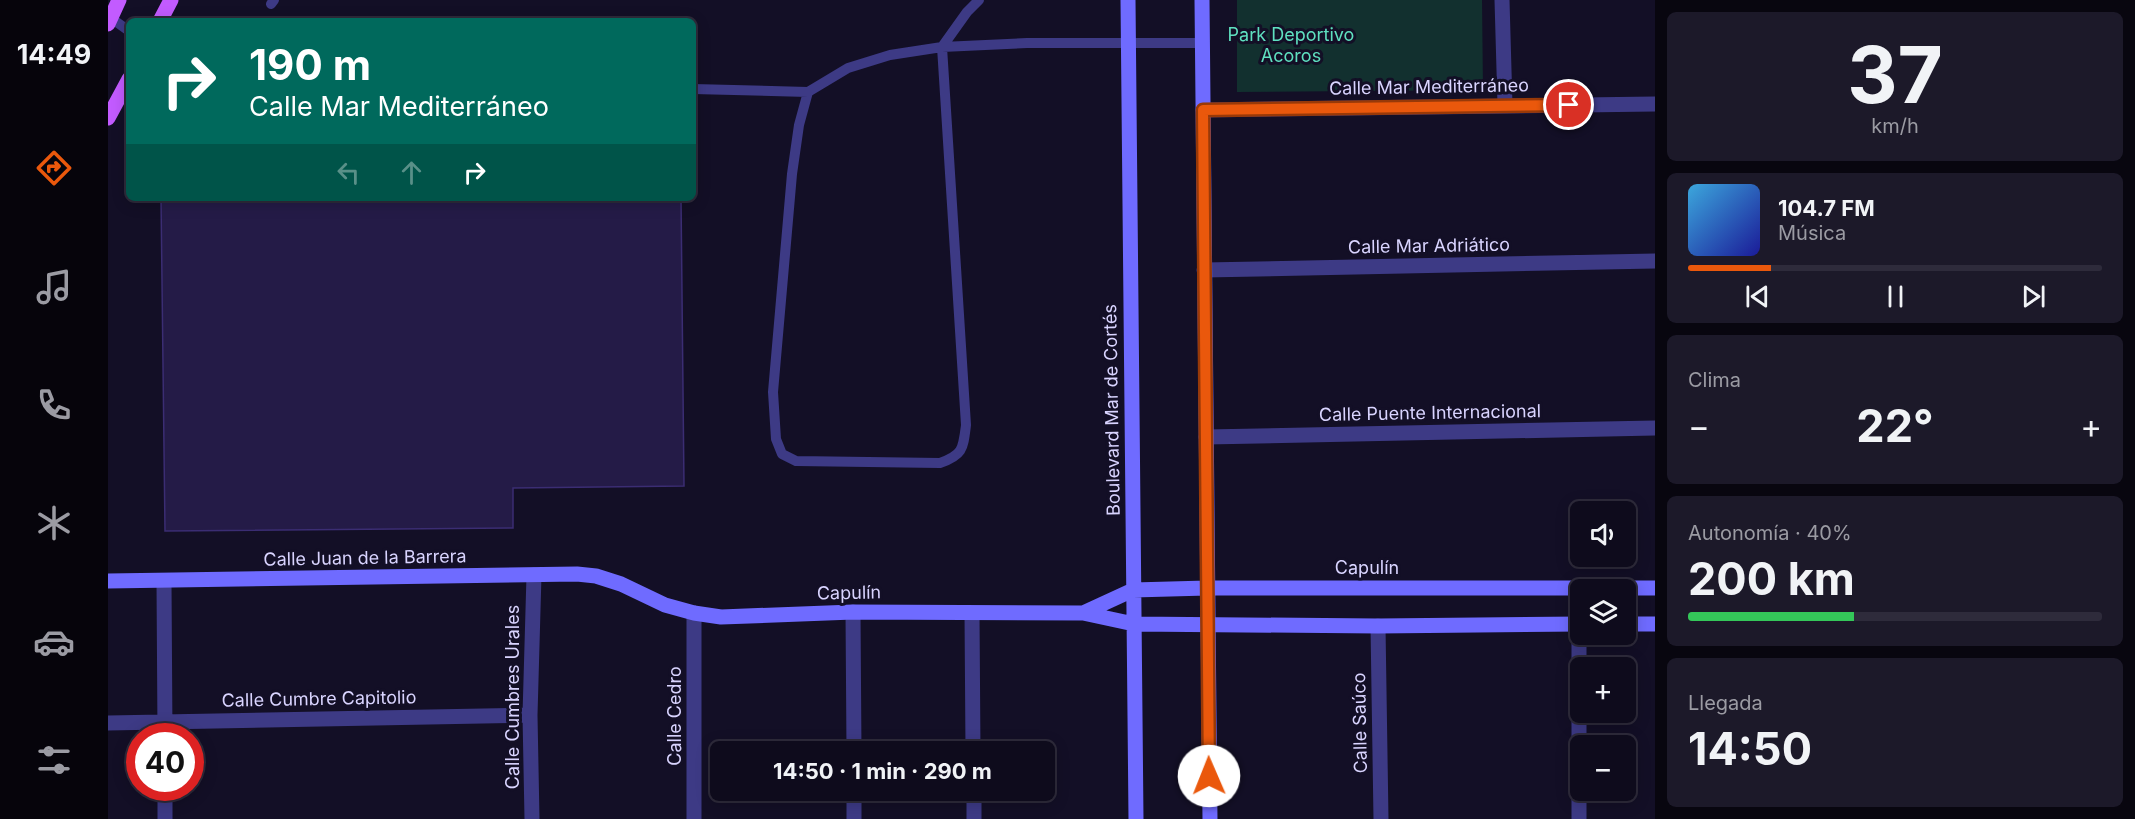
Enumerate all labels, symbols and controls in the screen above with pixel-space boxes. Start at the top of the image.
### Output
park label: Park Deportivo Acoros [1228,24,1354,66]
text: 37 [1847,27,1943,122]
text: 14:49 [17,38,91,71]
text: 190 m [249,39,371,90]
icon: right [150,42,228,120]
street label: Calle Mar Mediterráneo [1329,74,1529,99]
pin [1543,79,1594,130]
icon: arrive [1552,88,1585,121]
text: Calle Mar Mediterráneo [249,90,549,123]
text: km/h [1871,114,1919,138]
icon: directions [33,147,75,189]
icon: left [332,156,365,189]
icon: ahead [395,156,428,189]
icon: right [458,156,491,189]
text: 104.7 FM [1778,195,1875,221]
text: Música [1778,221,1846,245]
street label: Calle Mar Adriático [1348,234,1510,257]
icon: music [33,266,75,308]
icon: previous [1741,280,1774,313]
icon: pause [1879,280,1912,313]
icon: next [2017,280,2050,313]
street label: Boulevard Mar de Cortés [1099,304,1124,516]
text: Clima [1688,368,1741,392]
icon: phone [33,384,75,426]
text: 22° [1856,398,1934,453]
street label: Calle Puente Internacional [1319,400,1541,425]
text: − [1688,406,1710,446]
text: + [2080,406,2102,446]
map controls [1570,501,1636,801]
button: sound [1570,501,1636,567]
icon: climate [33,502,75,544]
text: Autonomía · 40% [1688,521,1852,545]
street label: Calle Juan de la Barrera [263,545,467,570]
text: 200 km [1688,551,1855,606]
street label: Capulín [1335,557,1399,578]
button: layers [1570,579,1636,645]
street label: Capulín [817,581,881,604]
street label: Calle Cumbres Urales [502,605,523,789]
icon: car [33,621,75,663]
button: + [1570,657,1636,723]
street label: Calle Cedro [664,666,685,766]
street label: Calle Saúco [1348,672,1371,774]
street label: Calle Cumbre Capitolio [221,686,417,711]
text: Llegada [1688,691,1763,715]
text: 14:50 [1688,721,1812,776]
speed limit sign: 40 [126,723,204,801]
button: − [1570,735,1636,801]
icon: filters [33,739,75,781]
position arrow [1177,744,1241,808]
text: 14:50 · 1 min · 290 m [773,758,992,784]

